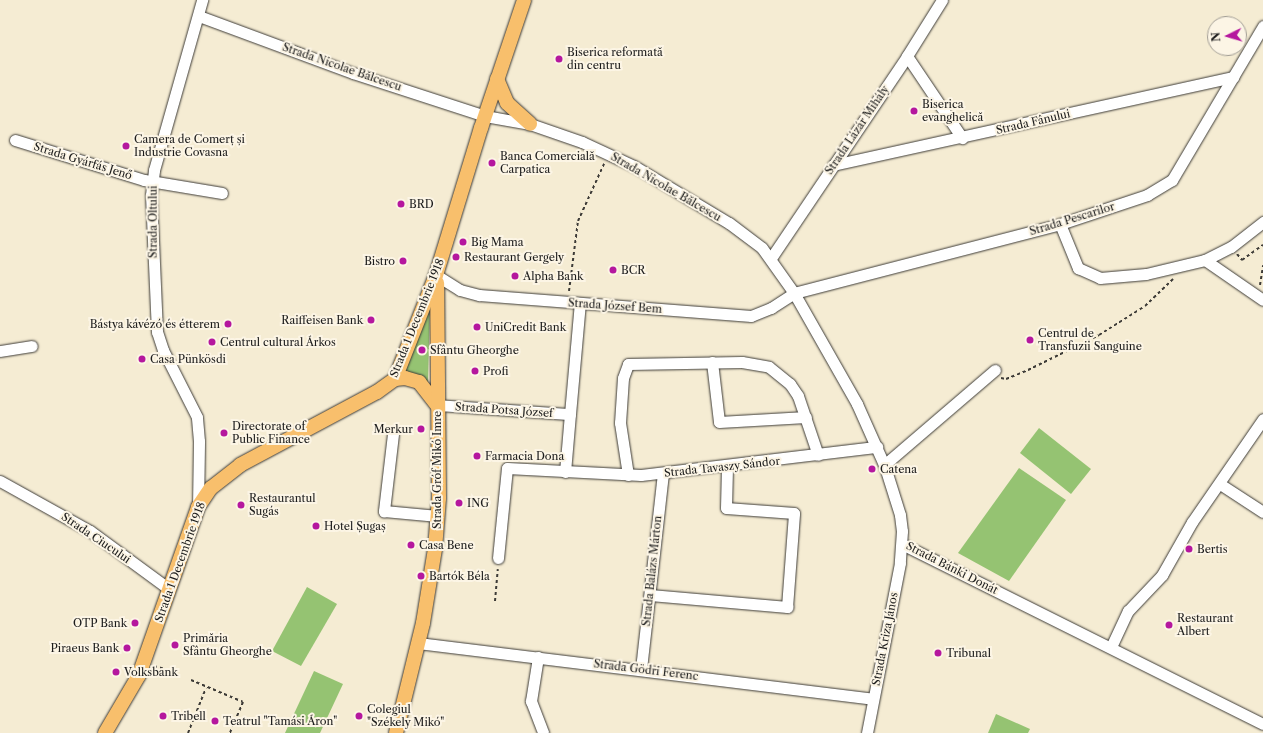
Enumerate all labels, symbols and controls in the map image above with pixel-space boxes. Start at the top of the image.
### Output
north arrow [1207,16,1247,56]
text: N [1209,32,1223,42]
street label: Strada Nicolae Bălcescu [281,40,403,94]
place label: Biserica reformată din centru [567,46,663,72]
marker: Biserica reformată din centru [554,54,564,64]
street label: Strada Lázár Mihály [822,83,892,177]
place label: Biserica evanghelică [922,98,983,124]
marker: Biserica evanghelică [909,106,919,116]
street label: Strada Fânului [995,107,1071,137]
place label: Camera de Comerț și Industrie Covasna [134,133,245,159]
street label: Strada Gyárfás Jenő [32,140,134,182]
marker: Camera de Comerț și Industrie Covasna [121,141,131,151]
place label: Banca Comercială Carpatica [500,150,595,176]
street label: Strada Nicolae Bălcescu [608,150,724,224]
marker: Banca Comercială Carpatica [487,158,497,168]
street label: Strada Oltului [146,186,160,258]
place label: BRD [409,197,434,211]
marker: BRD [396,199,406,209]
street label: Strada Pescarilor [1028,200,1116,238]
place label: Big Mama [471,235,524,249]
marker: Big Mama [458,237,468,247]
place label: Restaurant Gergely [464,250,564,264]
marker: Restaurant Gergely [451,252,461,262]
place label: Bistro [364,254,395,268]
marker: Bistro [398,256,408,266]
street label: Strada 1 Decembrie 1918 [387,257,447,379]
place label: BCR [621,263,645,277]
marker: BCR [608,265,618,275]
place label: Alpha Bank [523,269,584,283]
marker: Alpha Bank [510,271,520,281]
street label: Strada József Bem [567,296,663,316]
place label: Raiffeisen Bank [281,313,363,327]
marker: Raiffeisen Bank [366,315,376,325]
place label: Bástya kávézó és étterem [90,317,220,331]
marker: Bástya kávézó és étterem [223,319,233,329]
place label: UniCredit Bank [485,320,566,334]
marker: UniCredit Bank [472,322,482,332]
place label: Centrul de Transfuzii Sanguine [1038,327,1142,353]
place label: Centrul cultural Árkos [220,335,336,349]
marker: Centrul de Transfuzii Sanguine [1025,335,1035,345]
marker: Centrul cultural Árkos [207,337,217,347]
place label: Sfântu Gheorghe [430,343,519,357]
marker: Sfântu Gheorghe [417,345,427,355]
place label: Casa Pünkösdi [150,352,226,366]
marker: Casa Pünkösdi [137,354,147,364]
place label: Profi [483,364,508,378]
marker: Profi [470,366,480,376]
street label: Strada Potsa József [454,400,554,420]
street label: Strada Gróf Mikó Imre [430,411,444,529]
place label: Directorate of Public Finance [232,420,310,446]
place label: Merkur [374,422,413,436]
marker: Merkur [416,424,426,434]
marker: Directorate of Public Finance [219,428,229,438]
place label: Farmacia Dona [485,449,564,463]
marker: Farmacia Dona [472,451,482,461]
street label: Strada Tavaszy Sándor [663,454,781,480]
place label: Catena [880,462,917,476]
marker: Catena [867,464,877,474]
place label: Restaurantul Sugás [249,492,316,518]
place label: ING [467,496,489,510]
marker: ING [454,498,464,508]
street label: Strada 1 Decembrie 1918 [152,500,208,624]
marker: Restaurantul Sugás [236,500,246,510]
street label: Strada Ciucului [59,510,133,566]
street label: Strada Balázs Márton [640,515,664,627]
place label: Hotel Șugaș [324,519,386,533]
marker: Hotel Șugaș [311,521,321,531]
place label: Casa Bene [419,538,474,552]
street label: Strada Bánki Donát [904,539,1000,597]
marker: Casa Bene [406,540,416,550]
place label: Bertis [1197,542,1228,556]
marker: Bertis [1184,544,1194,554]
place label: Bartók Béla [429,569,490,583]
marker: Bartók Béla [416,571,426,581]
street label: Strada Kriza János [869,591,901,687]
place label: Restaurant Albert [1177,612,1234,638]
place label: OTP Bank [73,616,127,630]
marker: OTP Bank [130,618,140,628]
marker: Restaurant Albert [1164,620,1174,630]
place label: Primăria Sfântu Gheorghe [183,632,272,658]
marker: Primăria Sfântu Gheorghe [170,640,180,650]
place label: Piraeus Bank [51,641,119,655]
marker: Piraeus Bank [122,643,132,653]
place label: Tribunal [946,646,991,660]
marker: Tribunal [933,648,943,658]
street label: Strada Gödri Ferenc [593,657,699,683]
place label: Volksbank [124,665,178,679]
marker: Volksbank [111,667,121,677]
place label: Colegiul "Székely Mikó" [367,703,445,729]
place label: Tribell [171,709,206,723]
marker: Tribell [158,711,168,721]
marker: Colegiul "Székely Mikó" [354,711,364,721]
place label: Teatrul "Tamási Áron" [223,714,338,728]
marker: Teatrul "Tamási Áron" [210,716,220,726]

